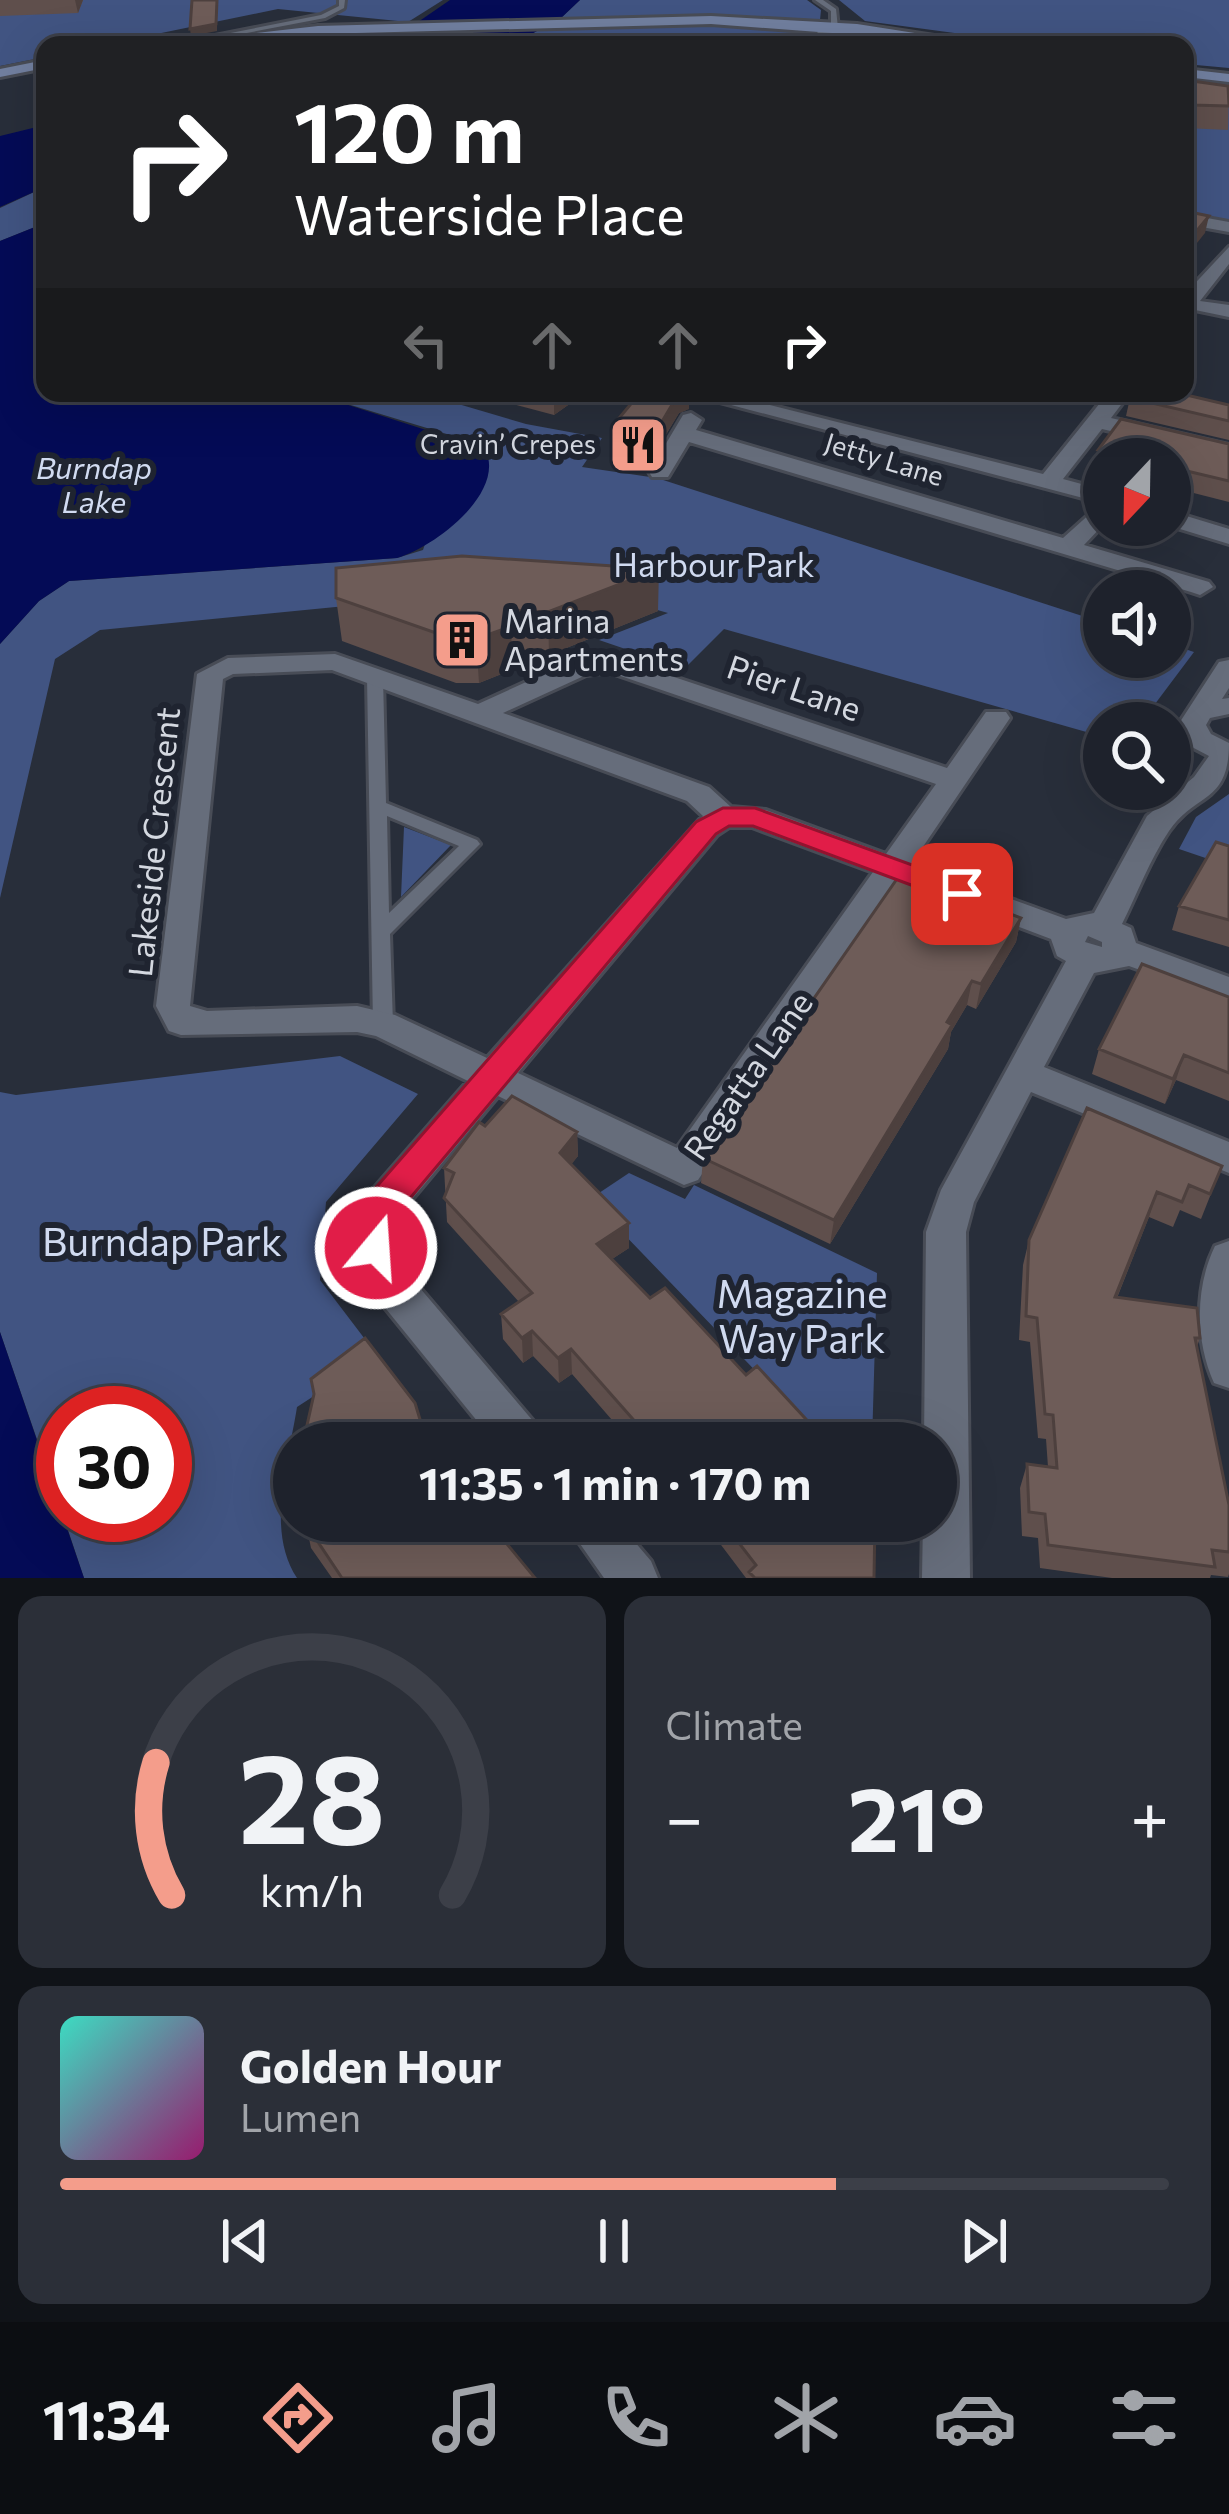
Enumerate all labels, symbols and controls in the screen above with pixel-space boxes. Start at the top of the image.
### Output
text: 120 m [294,78,524,180]
icon: right [96,84,252,240]
text: Waterside Place [294,180,685,246]
icon: left [393,312,459,378]
icon: ahead [519,312,585,378]
icon: ahead [645,312,711,378]
icon: right [771,312,837,378]
restaurant icon: Cravin’ Crepes [607,414,669,476]
street label: Jetty Lane [821,425,948,492]
place label: Cravin’ Crepes [420,427,596,460]
north arrow [1083,438,1191,546]
map controls [1083,438,1191,810]
water label: Burndap Lake [36,448,152,519]
park label: Harbour Park [613,543,815,584]
button: sound [1083,570,1191,678]
place label: Marina Apartments [504,599,684,678]
building icon: Marina Apartments [431,609,493,671]
street label: Pier Lane [722,645,867,729]
button: search [1083,702,1191,810]
street label: Lakeside Crescent [118,705,187,979]
pin [911,843,1013,945]
icon: arrive [929,861,995,927]
street label: Regatta Lane [674,983,820,1167]
position arrow [313,1185,439,1311]
park label: Burndap Park [42,1216,282,1264]
park label: Magazine Way Park [717,1268,887,1361]
speed limit sign: 30 [36,1386,192,1542]
text: 11:35 · 1 min · 170 m [419,1454,811,1509]
text: Climate [666,1700,803,1748]
text: 28 [238,1717,385,1870]
text: 21° [848,1760,985,1871]
text: − [666,1775,703,1856]
text: + [1130,1775,1169,1856]
text: km/h [260,1863,364,1916]
text: Golden Hour [240,2037,501,2092]
text: Lumen [240,2092,361,2140]
icon: previous [212,2208,278,2274]
icon: pause [581,2208,647,2274]
icon: next [951,2208,1017,2274]
icon: directions [256,2376,340,2460]
icon: music [425,2376,509,2460]
icon: phone [594,2376,678,2460]
icon: climate [764,2376,848,2460]
icon: car [933,2376,1017,2460]
icon: filters [1102,2376,1186,2460]
text: 11:34 [43,2385,170,2451]

